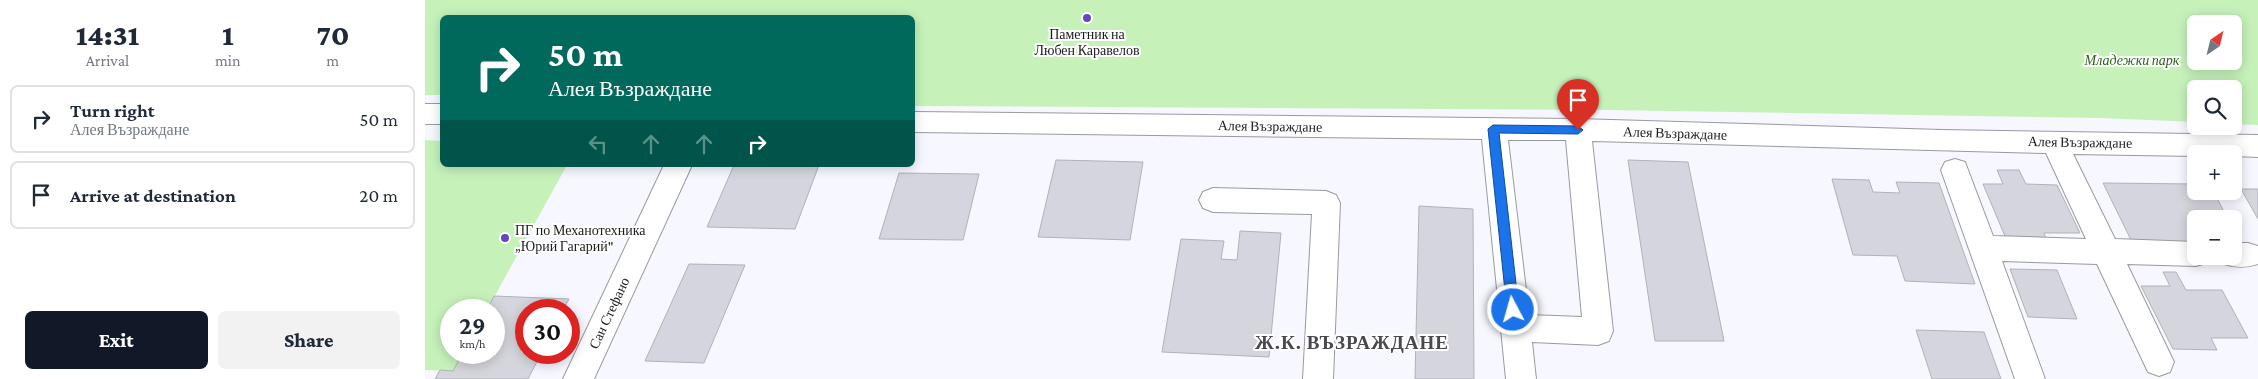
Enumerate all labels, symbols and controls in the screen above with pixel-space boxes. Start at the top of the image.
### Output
marker: Паметник на Любен Каравелов [1081,12,1093,24]
north arrow [2187,15,2243,70]
map controls [2187,15,2242,265]
text: 14:31 [76,18,139,51]
text: 1 [222,18,234,51]
text: 70 [316,18,349,51]
place label: Паметник на Любен Каравелов [1034,26,1140,58]
icon: right [465,35,530,100]
text: 50 m [548,35,623,74]
text: Arrival [86,52,129,69]
text: min [215,52,241,69]
text: m [326,52,339,69]
park label: Младежки парк [2084,52,2180,68]
text: Алея Възраждане [548,76,712,101]
pin [1557,79,1599,130]
button: search [2187,80,2242,135]
icon: arrive [1564,86,1592,114]
text: Turn right [70,100,155,121]
icon: right [27,105,55,133]
text: 50 m [359,109,398,130]
street label: Алея Възраждане [1218,117,1322,135]
text: Алея Възраждане [70,121,189,138]
street label: Алея Възраждане [1623,123,1727,143]
icon: left [584,130,612,158]
icon: ahead [637,130,665,158]
icon: ahead [690,130,718,158]
icon: right [743,130,771,158]
street label: Алея Възраждане [2028,133,2132,151]
button: + [2187,145,2242,200]
icon: arrive [27,181,55,209]
text: Arrive at destination [70,185,236,206]
text: 20 m [359,185,398,206]
button: − [2187,210,2242,265]
place label: ПГ по Механотехника „Юрий Гагарий" [515,222,646,254]
marker: ПГ по Механотехника „Юрий Гагарий" [499,232,511,244]
street label: Сан Стефано [585,275,633,351]
position arrow [1486,283,1538,335]
speed limit sign: 30 [515,299,580,364]
button: Exit [25,311,208,369]
button: Share [218,311,400,369]
text: 29 [459,312,486,339]
district label: Ж.К. ВЪЗРАЖДАНЕ [1255,332,1449,353]
text: km/h [460,337,485,351]

